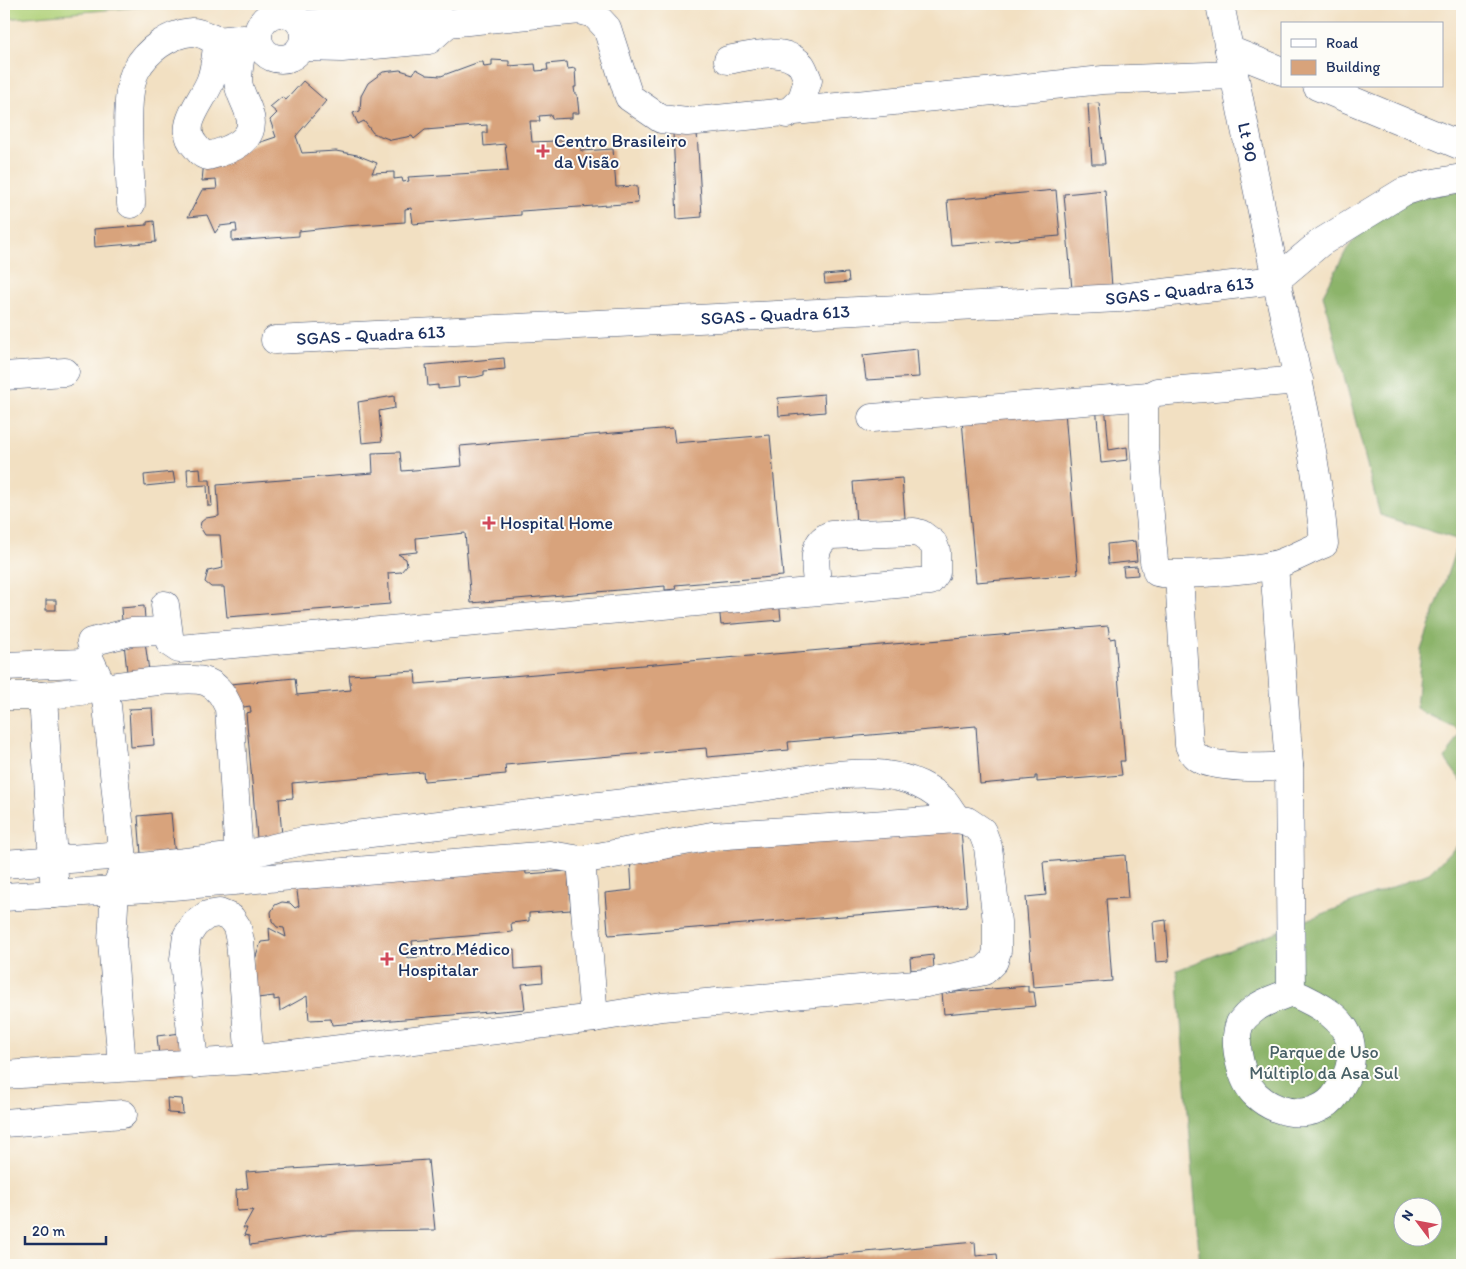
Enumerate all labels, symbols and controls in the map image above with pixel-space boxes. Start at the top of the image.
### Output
legend [1281,22,1444,88]
text: Road [1326,34,1359,52]
text: Building [1326,58,1380,76]
street label: Lt 90 [1233,120,1263,164]
place label: Centro Brasileiro da Visão [554,130,687,173]
marker: Centro Brasileiro da Visão [536,144,550,158]
street label: SGAS - Quadra 613 [1105,272,1255,310]
street label: SGAS - Quadra 613 [700,300,851,330]
street label: SGAS - Quadra 613 [296,321,446,350]
place label: Hospital Home [500,512,613,534]
marker: Hospital Home [482,516,496,530]
place label: Centro Médico Hospitalar [398,938,510,981]
marker: Centro Médico Hospitalar [380,952,394,966]
park label: Parque de Uso Múltiplo da Asa Sul [1249,1041,1399,1084]
north arrow [1394,1196,1444,1246]
text: N [1398,1207,1417,1224]
scale bar [25,1214,106,1246]
text: 20 m [32,1222,66,1240]

